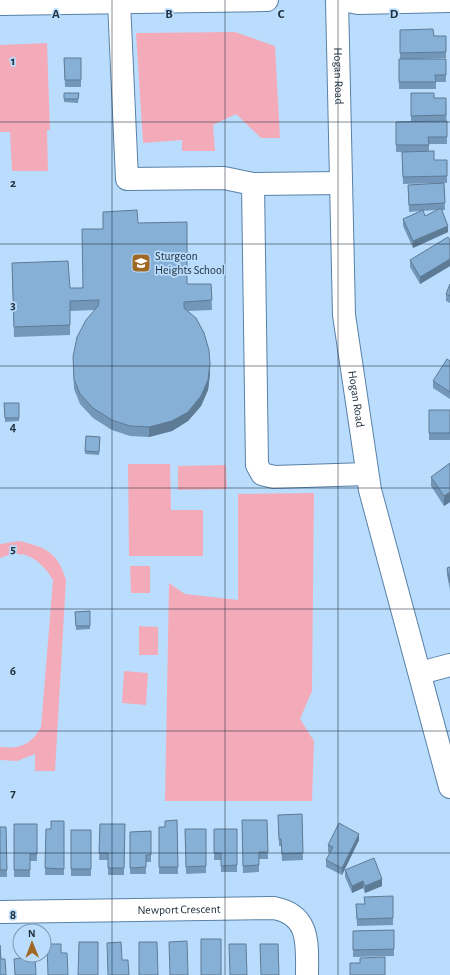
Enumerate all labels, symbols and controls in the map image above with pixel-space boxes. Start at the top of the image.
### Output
text: A [52,8,60,21]
text: B [165,8,173,21]
text: C [278,8,285,21]
text: D [390,8,399,21]
street label: Hogan Road [332,47,345,105]
text: 1 [11,55,15,68]
text: 2 [10,177,16,190]
place label: Sturgeon Heights School [155,250,225,276]
school or university icon: Sturgeon Heights School [130,252,152,274]
text: 3 [10,299,16,312]
street label: Hogan Road [346,370,367,428]
text: 4 [10,421,17,434]
text: 5 [10,543,16,556]
text: 6 [10,665,16,678]
text: 7 [10,787,16,800]
street label: Newport Crescent [137,903,221,916]
text: 8 [10,909,16,922]
north arrow [12,923,52,963]
text: N [28,928,36,939]

